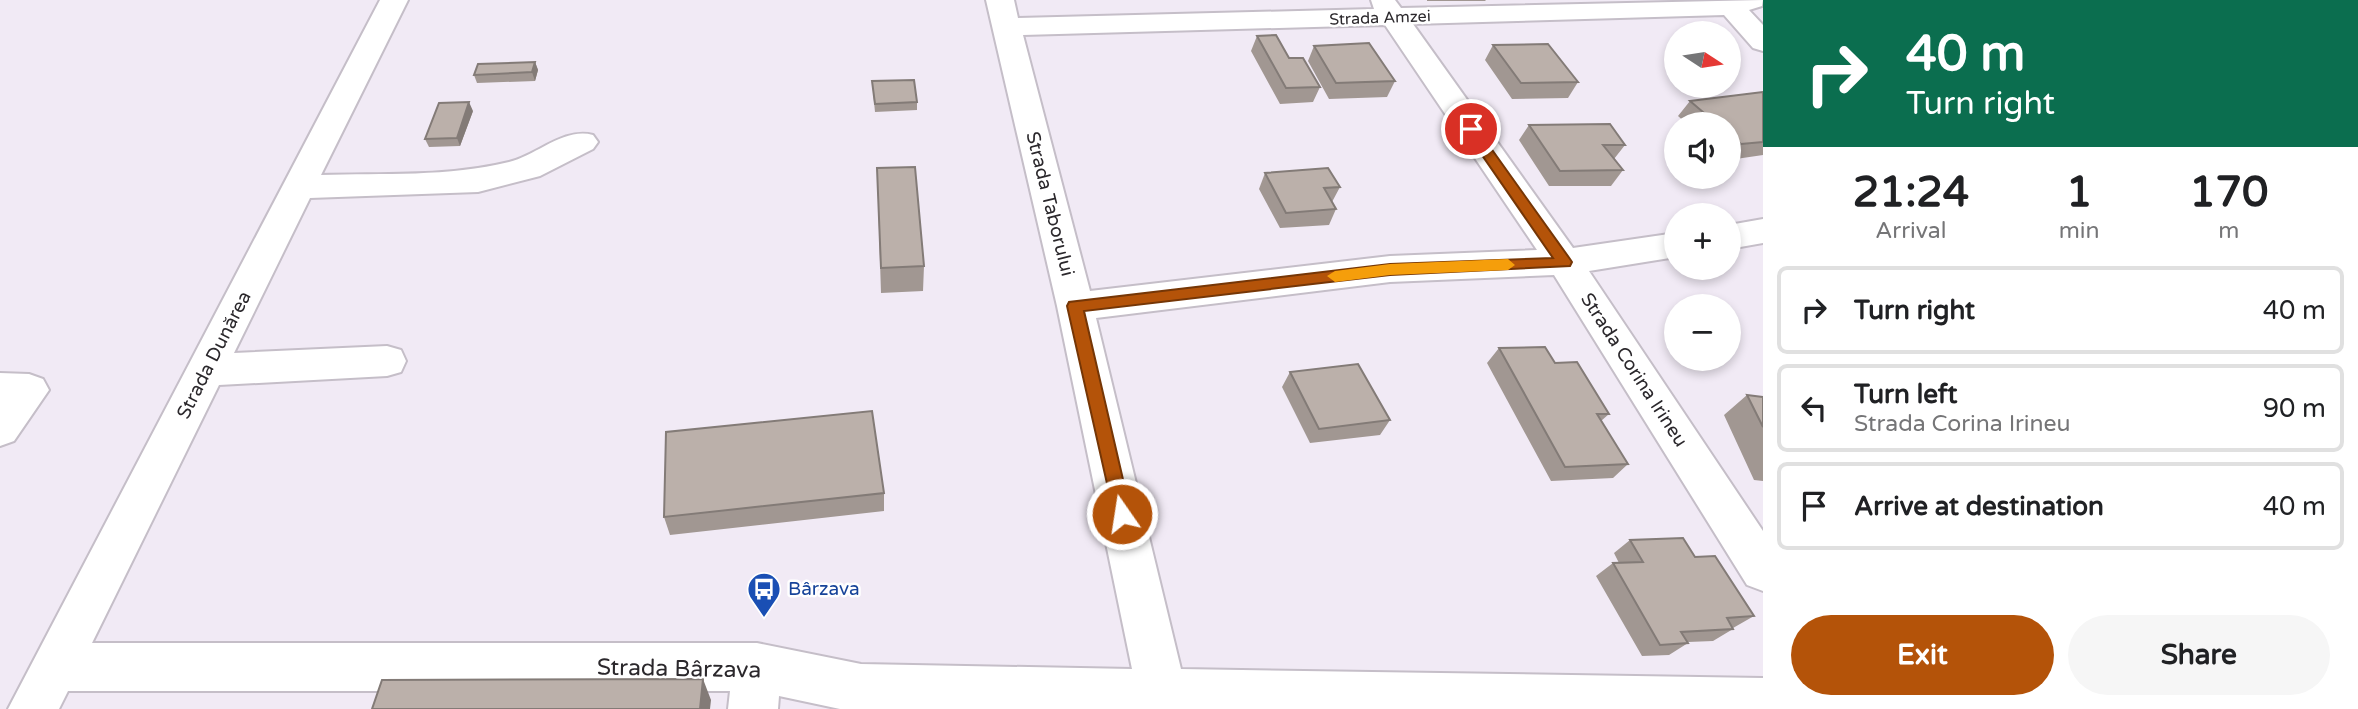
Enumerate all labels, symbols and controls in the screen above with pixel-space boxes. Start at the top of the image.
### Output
street label: Strada Amzei [1329,6,1431,30]
north arrow [1664,21,1741,98]
map controls [1664,21,1741,371]
text: 40 m [1906,25,2025,84]
icon: right [1791,28,1882,119]
text: Turn right [1906,85,2055,123]
pin [1441,99,1501,159]
icon: arrive [1452,110,1490,148]
button: sound [1664,112,1741,189]
street label: Strada Taborului [1021,129,1079,279]
text: 21:24 [1853,167,1969,218]
text: 1 [2066,167,2092,218]
text: 170 [2189,167,2268,218]
button: + [1664,203,1741,280]
text: Arrival [1875,217,1946,245]
text: min [2059,217,2100,245]
text: m [2218,217,2239,245]
street label: Strada Dunărea [172,287,256,423]
street label: Strada Corina Irineu [1576,289,1692,451]
icon: right [1795,291,1833,329]
button: − [1664,294,1741,371]
text: Turn right [1854,295,1975,326]
text: 40 m [2263,295,2326,326]
text: Turn left [1854,379,1957,410]
icon: left [1795,389,1833,427]
text: 90 m [2263,393,2326,424]
text: Strada Corina Irineu [1854,410,2071,438]
position arrow [1085,477,1159,551]
icon: arrive [1795,487,1833,525]
text: Arrive at destination [1854,491,2104,522]
text: 40 m [2263,491,2326,522]
bus stop icon: Bârzava [745,570,783,619]
place label: Bârzava [788,578,860,600]
button: Exit [1791,615,2054,695]
button: Share [2068,615,2330,695]
street label: Strada Bârzava [597,654,761,684]

